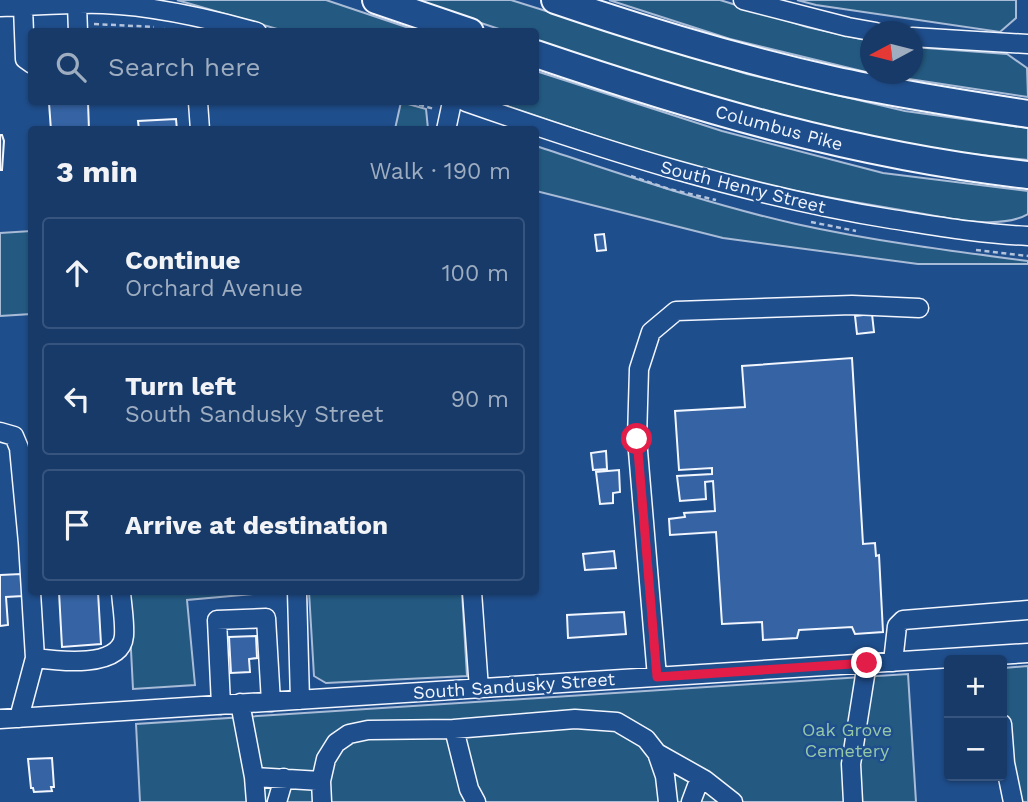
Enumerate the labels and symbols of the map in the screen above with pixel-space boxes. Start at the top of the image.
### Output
north arrow [860,21,923,84]
street label: Columbus Pike [713,100,845,155]
street label: South Henry Street [658,156,828,217]
route start [621,423,652,454]
route end [851,647,882,678]
street label: South Sandusky Street [412,668,616,703]
park label: Oak Grove Cemetery [802,719,892,761]

